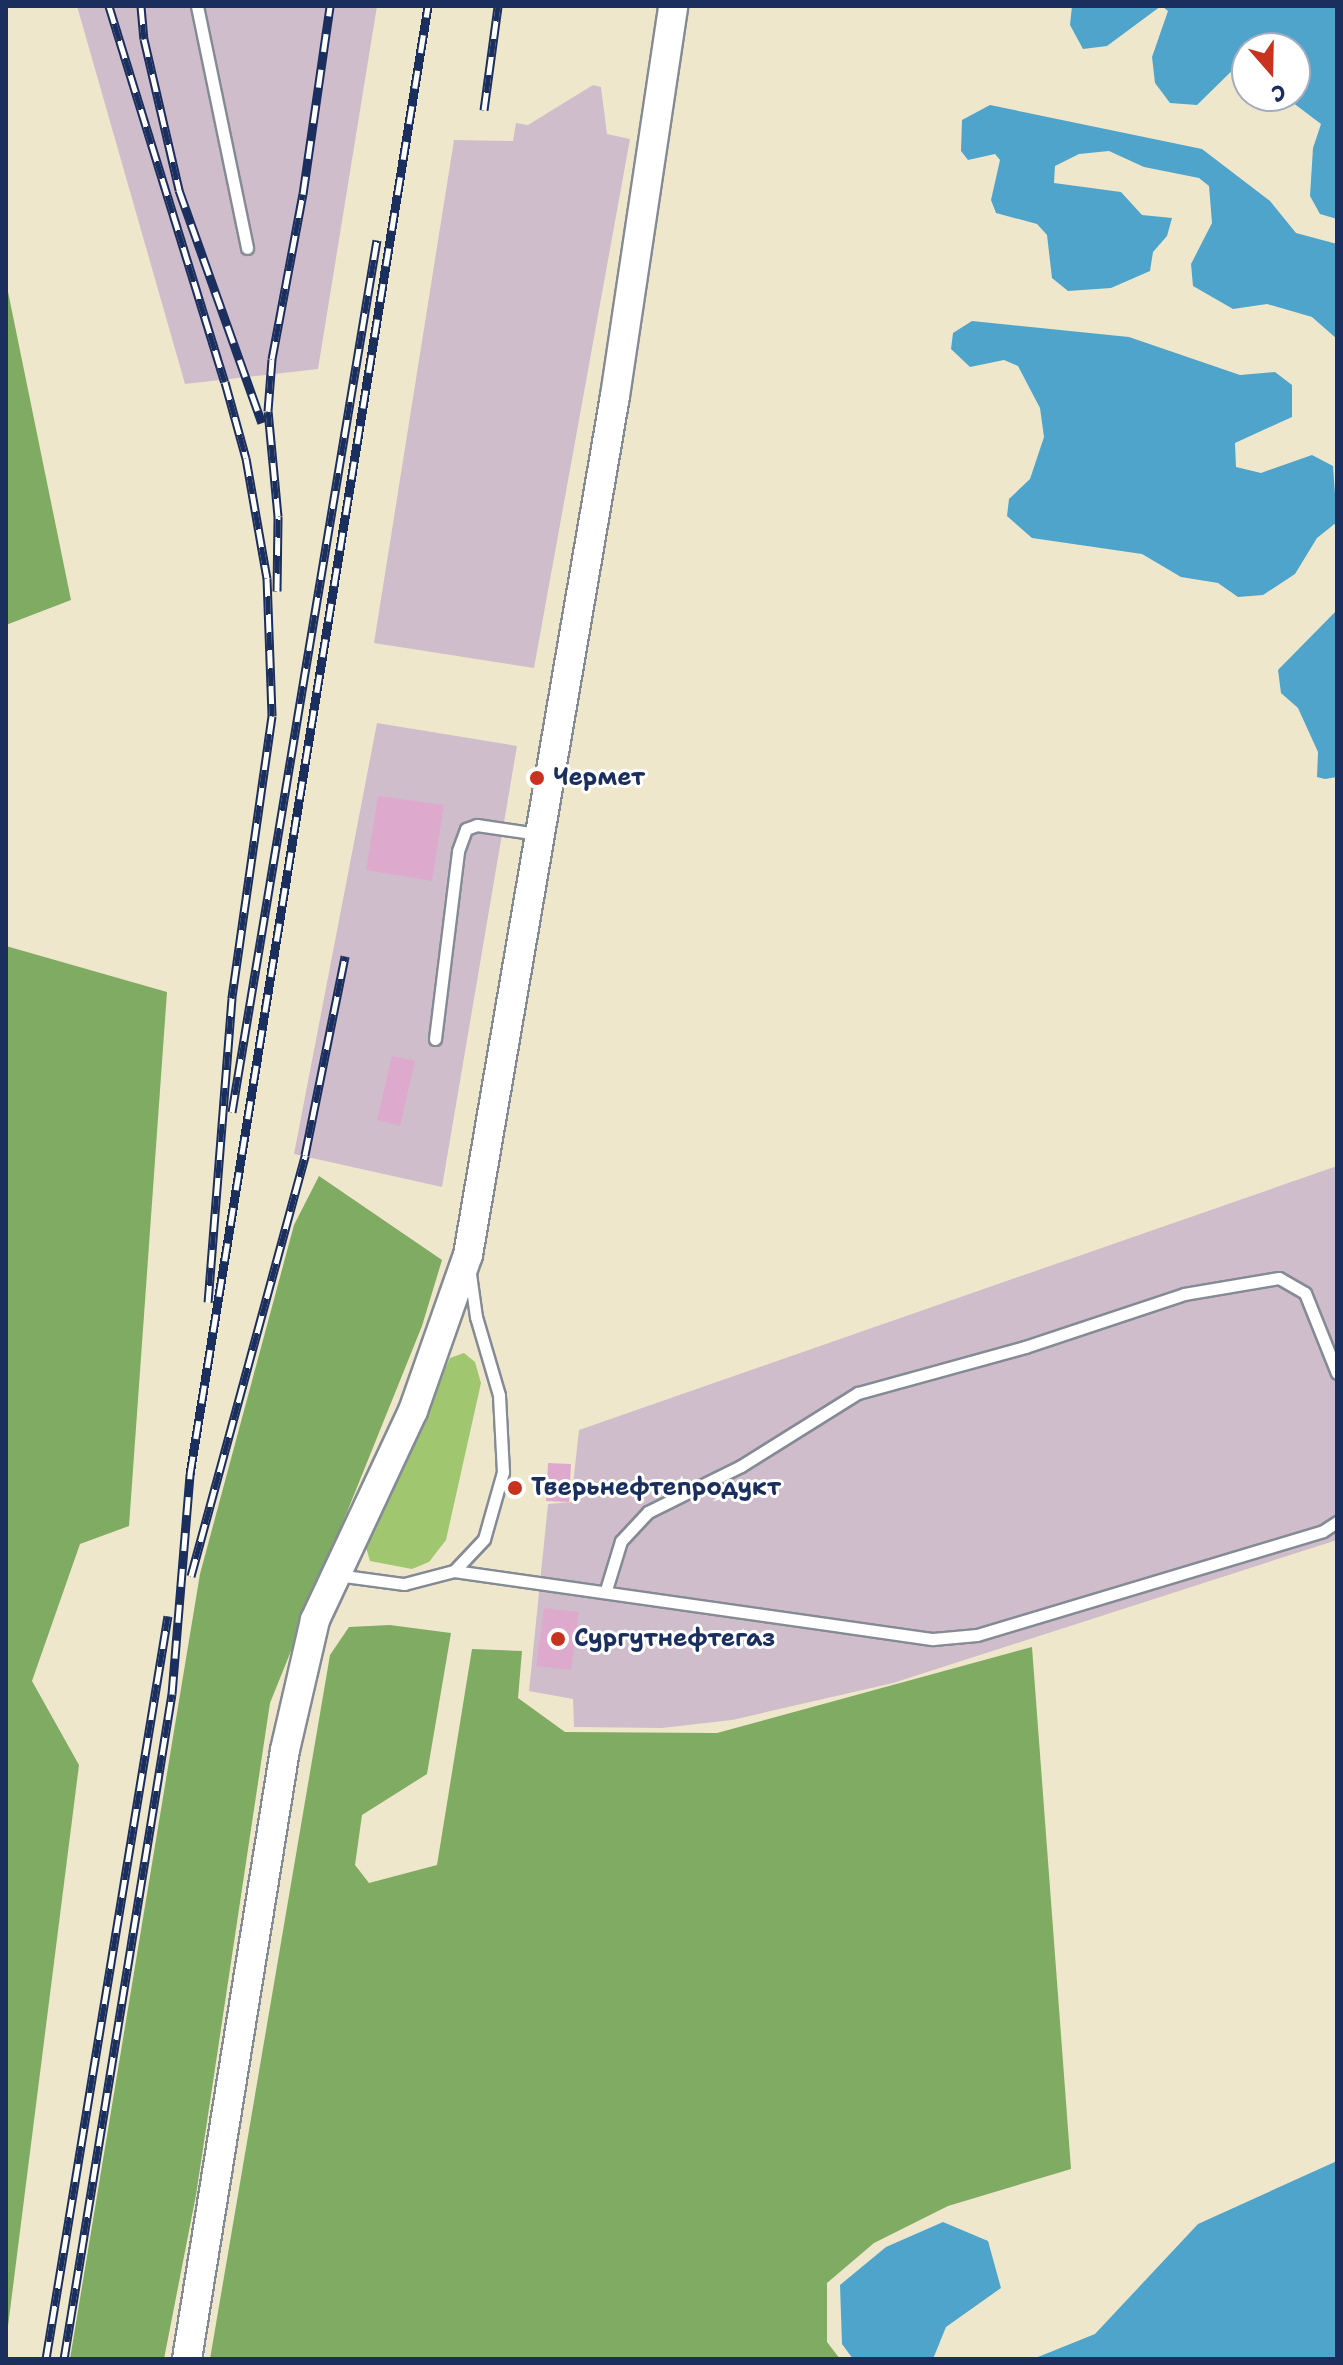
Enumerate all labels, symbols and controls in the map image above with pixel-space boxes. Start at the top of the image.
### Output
north arrow [1231,32,1311,112]
text: С [1267,77,1290,109]
place label: Чермет [553,764,645,792]
marker: Чермет [528,769,546,787]
place label: Тверьнефтепродукт [531,1474,781,1502]
marker: Тверьнефтепродукт [506,1479,524,1497]
place label: Сургутнефтегаз [574,1625,775,1653]
marker: Сургутнефтегаз [549,1630,567,1648]

